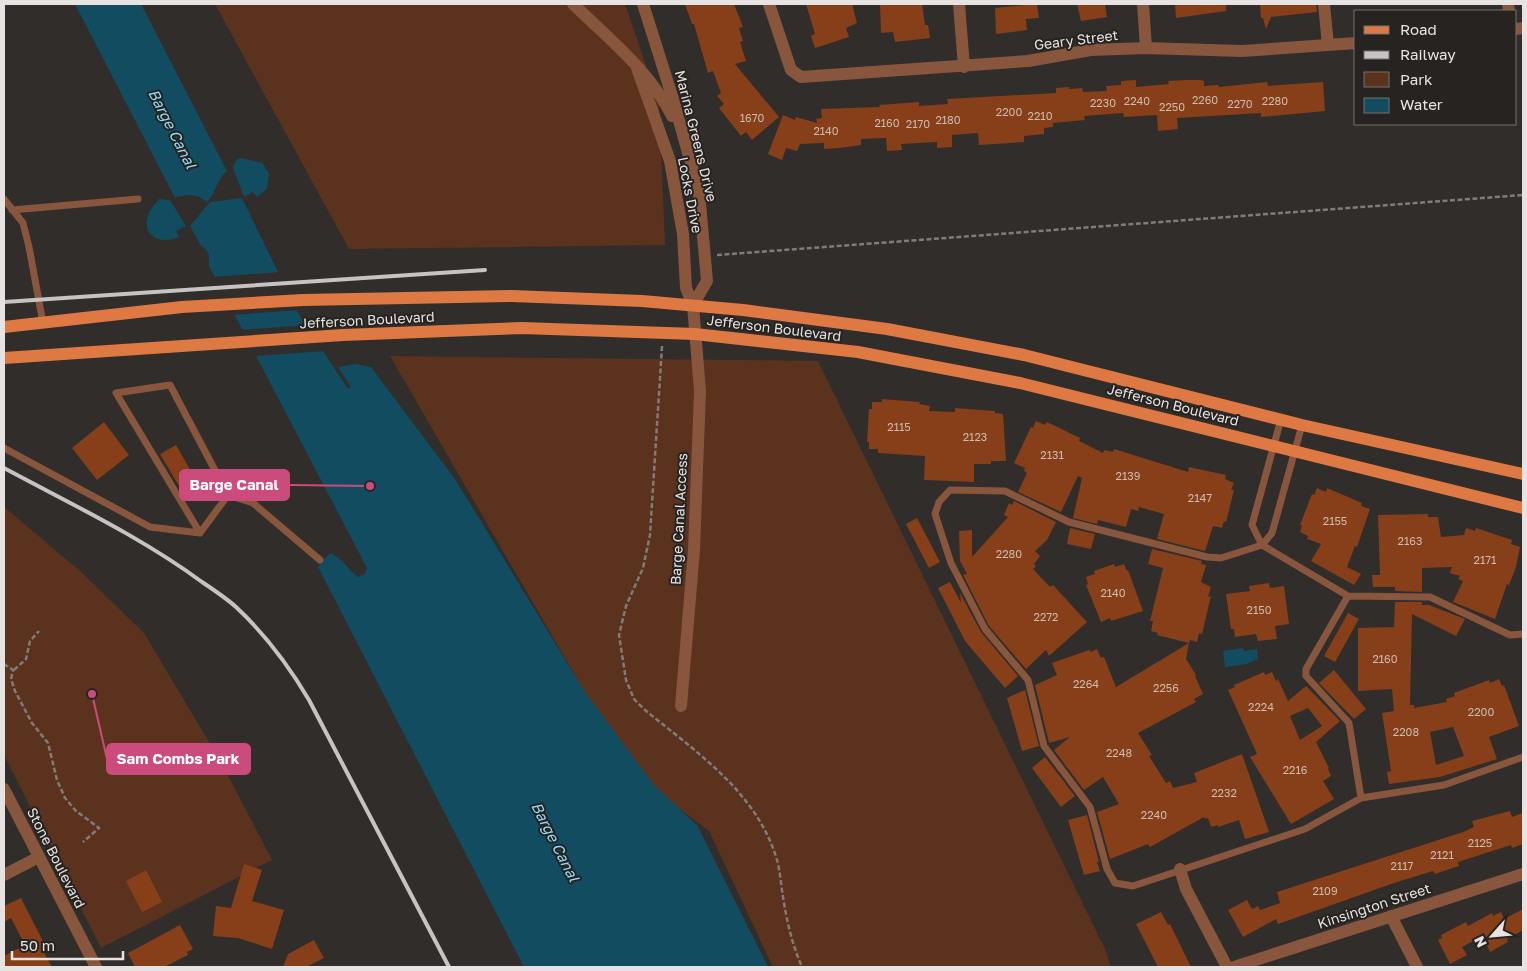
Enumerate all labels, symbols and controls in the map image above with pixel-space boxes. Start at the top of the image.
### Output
legend [1354,10,1517,125]
text: Road [1400,20,1437,38]
street label: Geary Street [1033,26,1119,53]
text: Railway [1400,45,1456,63]
street label: Marina Greens Drive [672,68,721,203]
text: Park [1400,70,1433,88]
water label: Barge Canal [144,86,201,173]
house number: 2260 [1192,93,1218,106]
house number: 2240 [1124,94,1150,107]
house number: 2280 [1262,94,1288,107]
text: Water [1400,95,1443,113]
house number: 2230 [1090,96,1116,109]
house number: 2270 [1227,97,1253,110]
house number: 2250 [1159,100,1185,113]
house number: 2200 [996,105,1022,118]
house number: 2210 [1028,109,1053,122]
house number: 1670 [740,111,764,124]
house number: 2180 [935,113,961,126]
house number: 2160 [874,116,900,129]
house number: 2170 [906,117,930,130]
house number: 2140 [813,124,839,137]
street label: Locks Drive [675,155,706,235]
street label: Jefferson Boulevard [299,307,435,332]
street label: Jefferson Boulevard [706,311,842,344]
street label: Jefferson Boulevard [1105,380,1241,429]
house number: 2115 [887,420,911,433]
house number: 2123 [963,430,987,443]
house number: 2131 [1040,448,1064,461]
street label: Barge Canal Access [667,453,690,585]
house number: 2139 [1116,469,1140,482]
callout: Barge Canal [180,470,289,500]
text: Barge Canal [190,475,278,493]
house number: 2147 [1188,491,1212,504]
house number: 2155 [1323,514,1347,527]
house number: 2163 [1398,534,1422,547]
house number: 2280 [996,547,1022,560]
house number: 2171 [1474,553,1496,566]
house number: 2140 [1100,586,1126,599]
house number: 2150 [1247,603,1272,616]
house number: 2272 [1034,610,1058,623]
house number: 2160 [1372,652,1398,665]
house number: 2264 [1073,677,1099,690]
house number: 2256 [1153,681,1179,694]
house number: 2224 [1248,700,1274,713]
house number: 2200 [1468,705,1494,718]
house number: 2208 [1393,725,1419,738]
callout: Sam Combs Park [107,744,250,774]
house number: 2248 [1106,746,1132,759]
text: Sam Combs Park [117,749,240,767]
house number: 2216 [1283,763,1308,776]
house number: 2232 [1211,786,1237,799]
water label: Barge Canal [527,799,584,886]
street label: Stone Boulevard [24,805,89,911]
house number: 2240 [1141,808,1167,821]
house number: 2125 [1468,836,1492,849]
house number: 2121 [1430,848,1454,861]
house number: 2117 [1391,859,1414,872]
street label: Kinsington Street [1315,879,1433,932]
house number: 2109 [1312,884,1338,897]
north arrow [1467,911,1517,961]
scale bar [12,928,124,960]
text: N [1470,934,1490,951]
text: 50 m [20,936,55,954]

